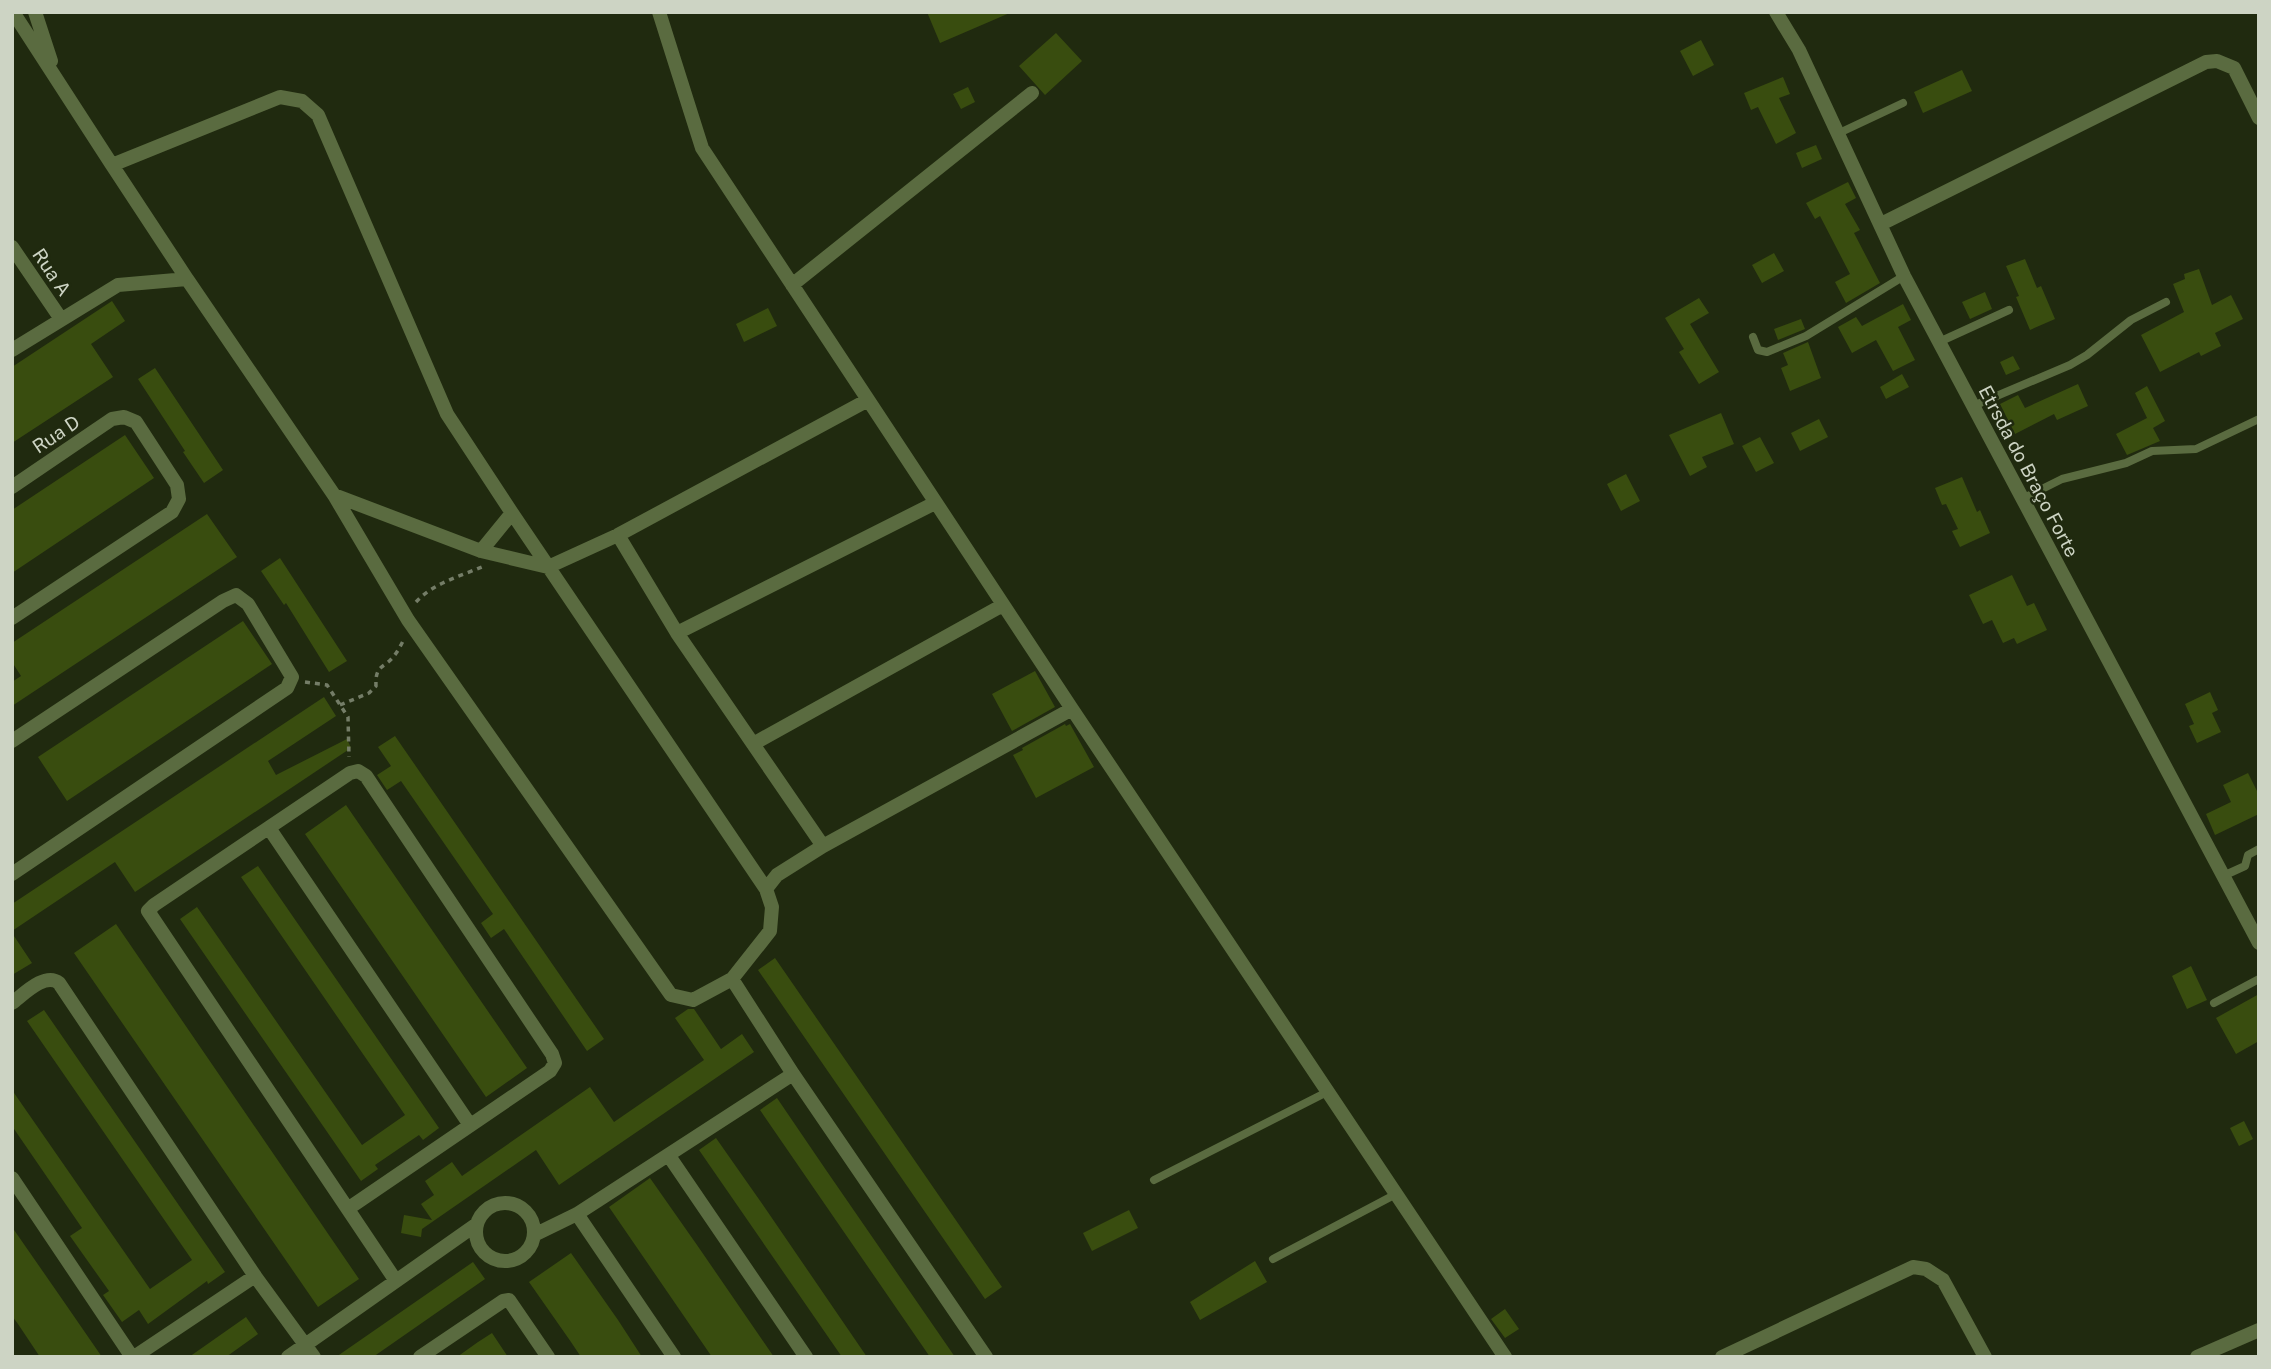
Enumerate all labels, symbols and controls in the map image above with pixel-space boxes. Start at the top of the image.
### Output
street label: Rua A [28,244,76,300]
street label: Etrsda do Braço Forte [1974,381,2084,561]
street label: Rua D [28,410,84,458]

